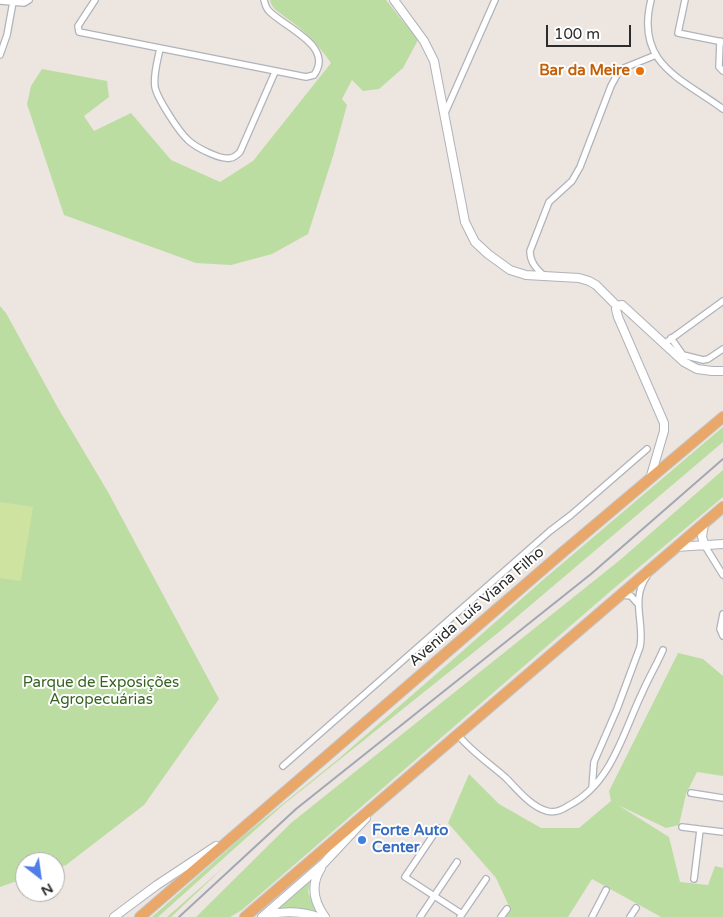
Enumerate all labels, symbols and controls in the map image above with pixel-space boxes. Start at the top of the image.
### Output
scale bar [548,15,633,47]
text: 100 m [554,25,600,43]
place label: Bar da Meire [539,62,630,80]
marker: Bar da Meire [634,65,646,77]
street label: Avenida Luís Viana Filho [406,544,548,670]
park label: Parque de Exposições Agropecuárias [23,674,179,709]
place label: Forte Auto Center [372,822,448,857]
marker: Forte Auto Center [356,834,368,846]
north arrow [15,852,65,902]
text: N [38,879,56,900]

